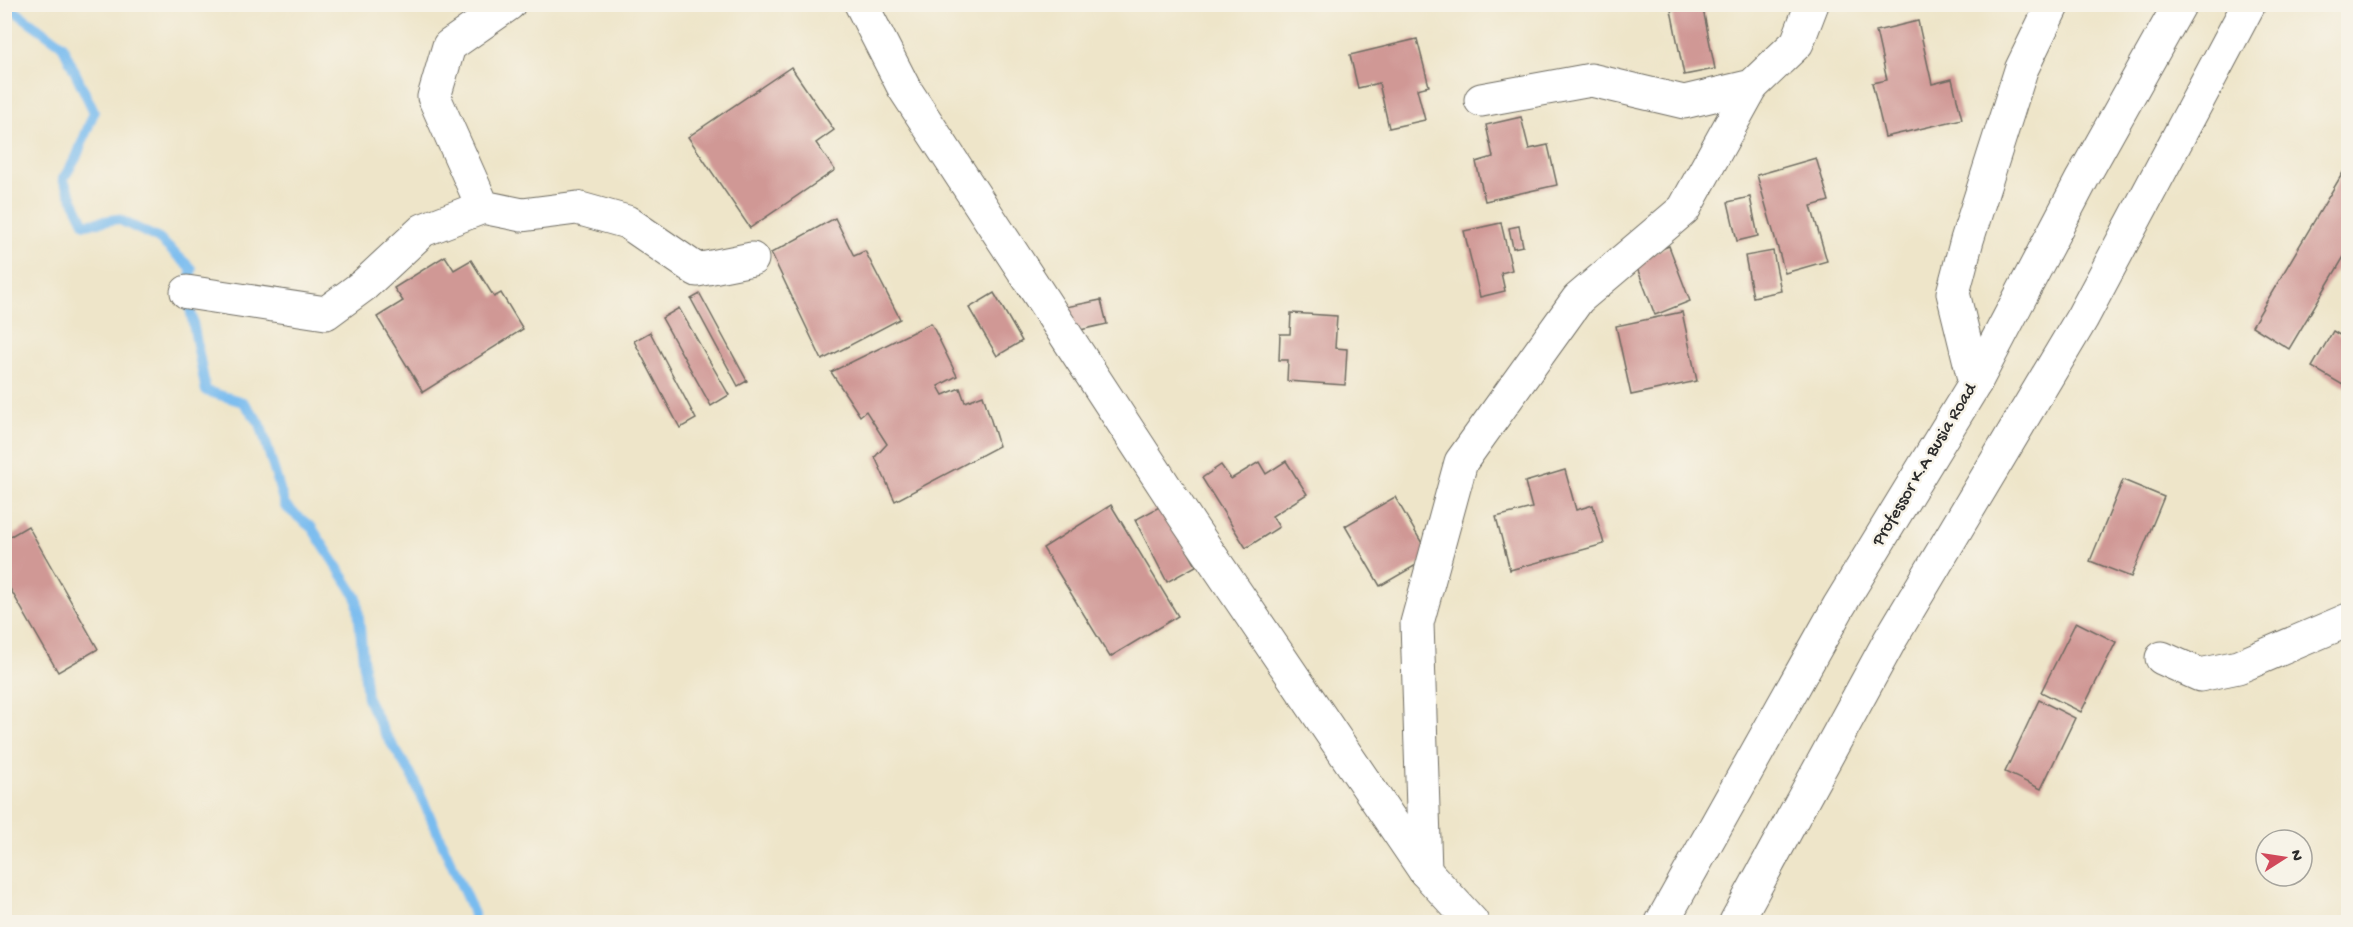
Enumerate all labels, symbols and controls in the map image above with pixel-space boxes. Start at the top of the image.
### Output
street label: Professor K.A Busia Road [1868,379,1983,551]
north arrow [2254,828,2314,888]
text: N [2285,849,2306,863]

